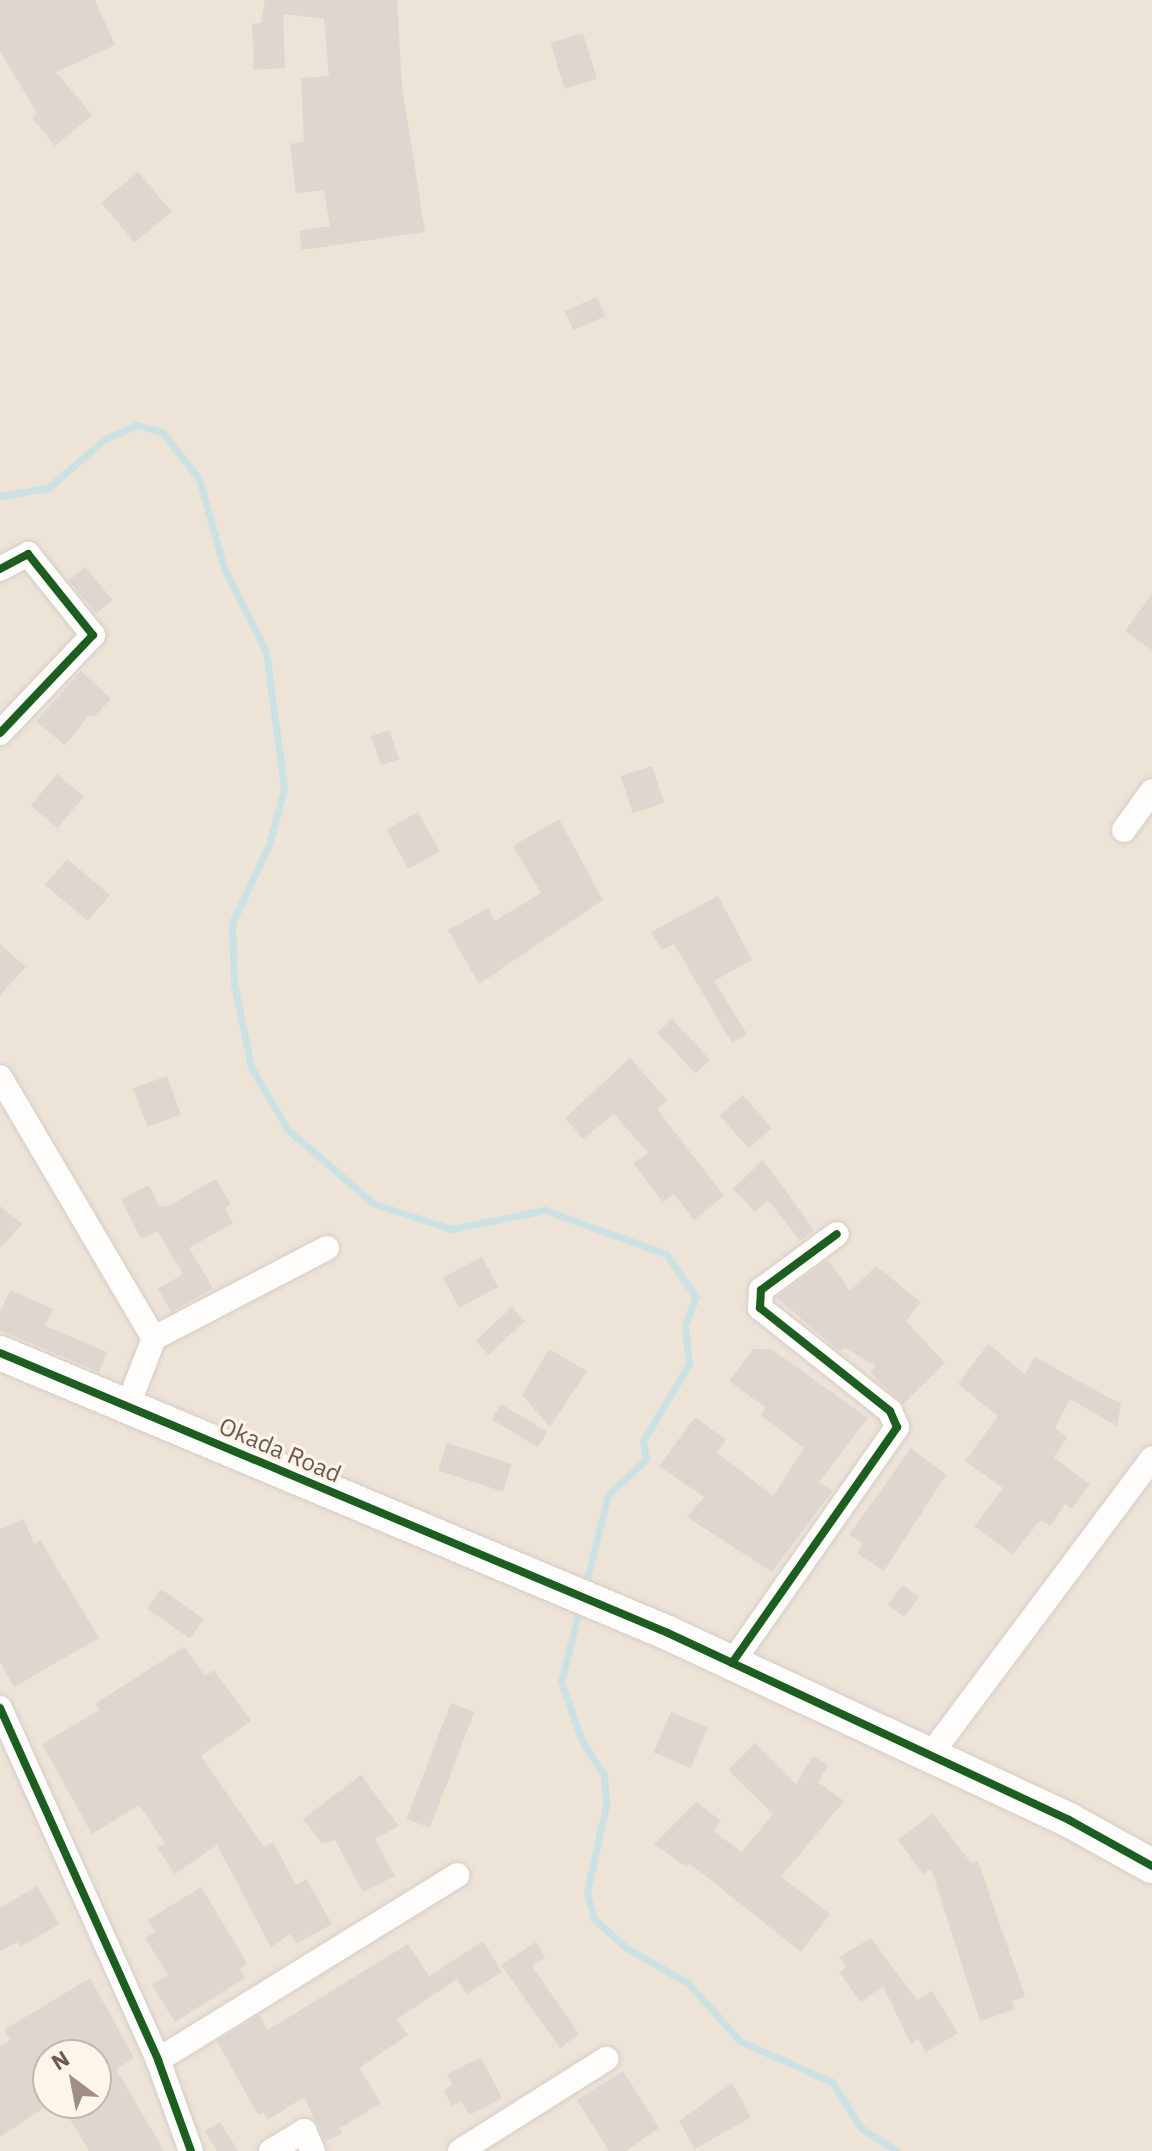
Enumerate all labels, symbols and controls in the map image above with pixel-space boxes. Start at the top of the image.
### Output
street label: Okada Road [215,1411,345,1489]
north arrow [32,2039,112,2119]
text: N [46,2043,75,2076]

